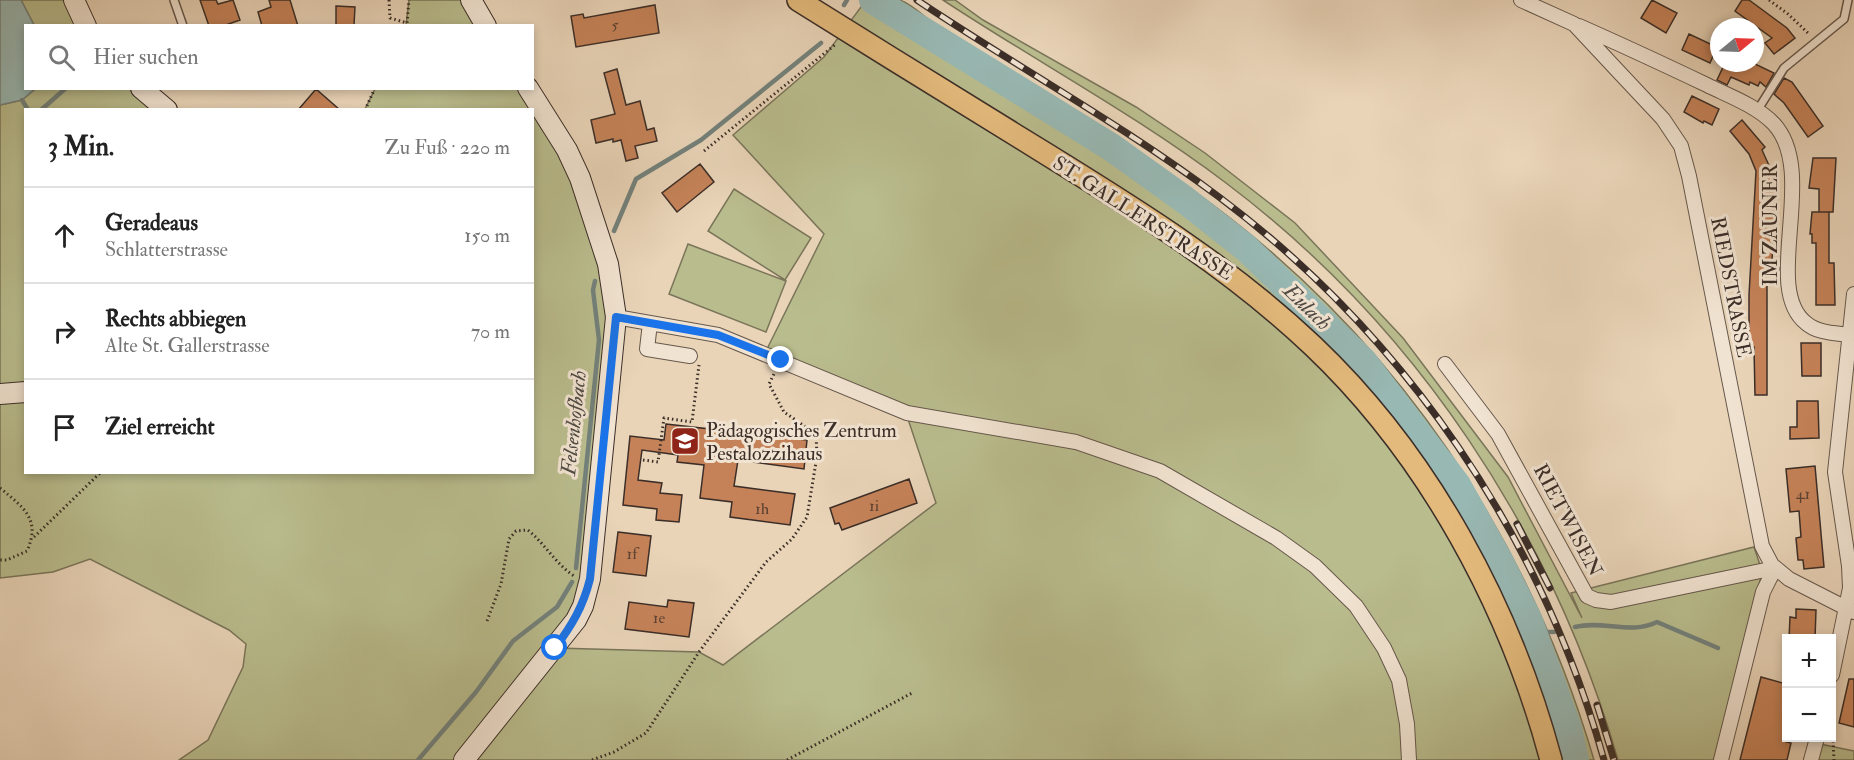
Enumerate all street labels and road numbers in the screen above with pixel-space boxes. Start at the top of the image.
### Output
street label: ST. GALLERSTRASSE [1048,150,1238,286]
street label: IM ZAUNER [1758,163,1783,286]
street label: RIEDSTRASSE [1705,215,1757,359]
street label: RIETWISEN [1528,459,1608,581]

